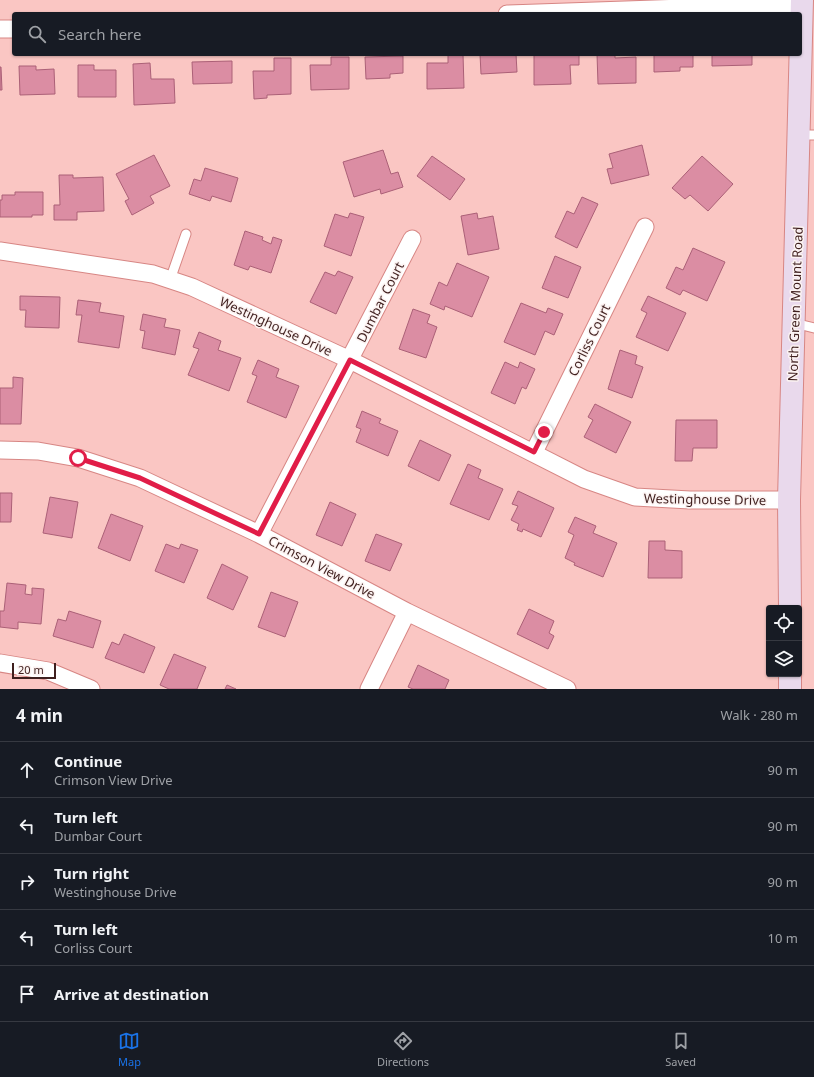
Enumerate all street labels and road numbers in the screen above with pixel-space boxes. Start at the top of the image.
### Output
street label: North Green Mount Road [783,226,807,382]
street label: Dumbar Court [352,258,408,345]
street label: Westinghouse Drive [217,292,335,360]
street label: Corliss Court [564,301,614,379]
street label: Westinghouse Drive [644,489,766,509]
street label: Crimson View Drive [265,531,379,603]

